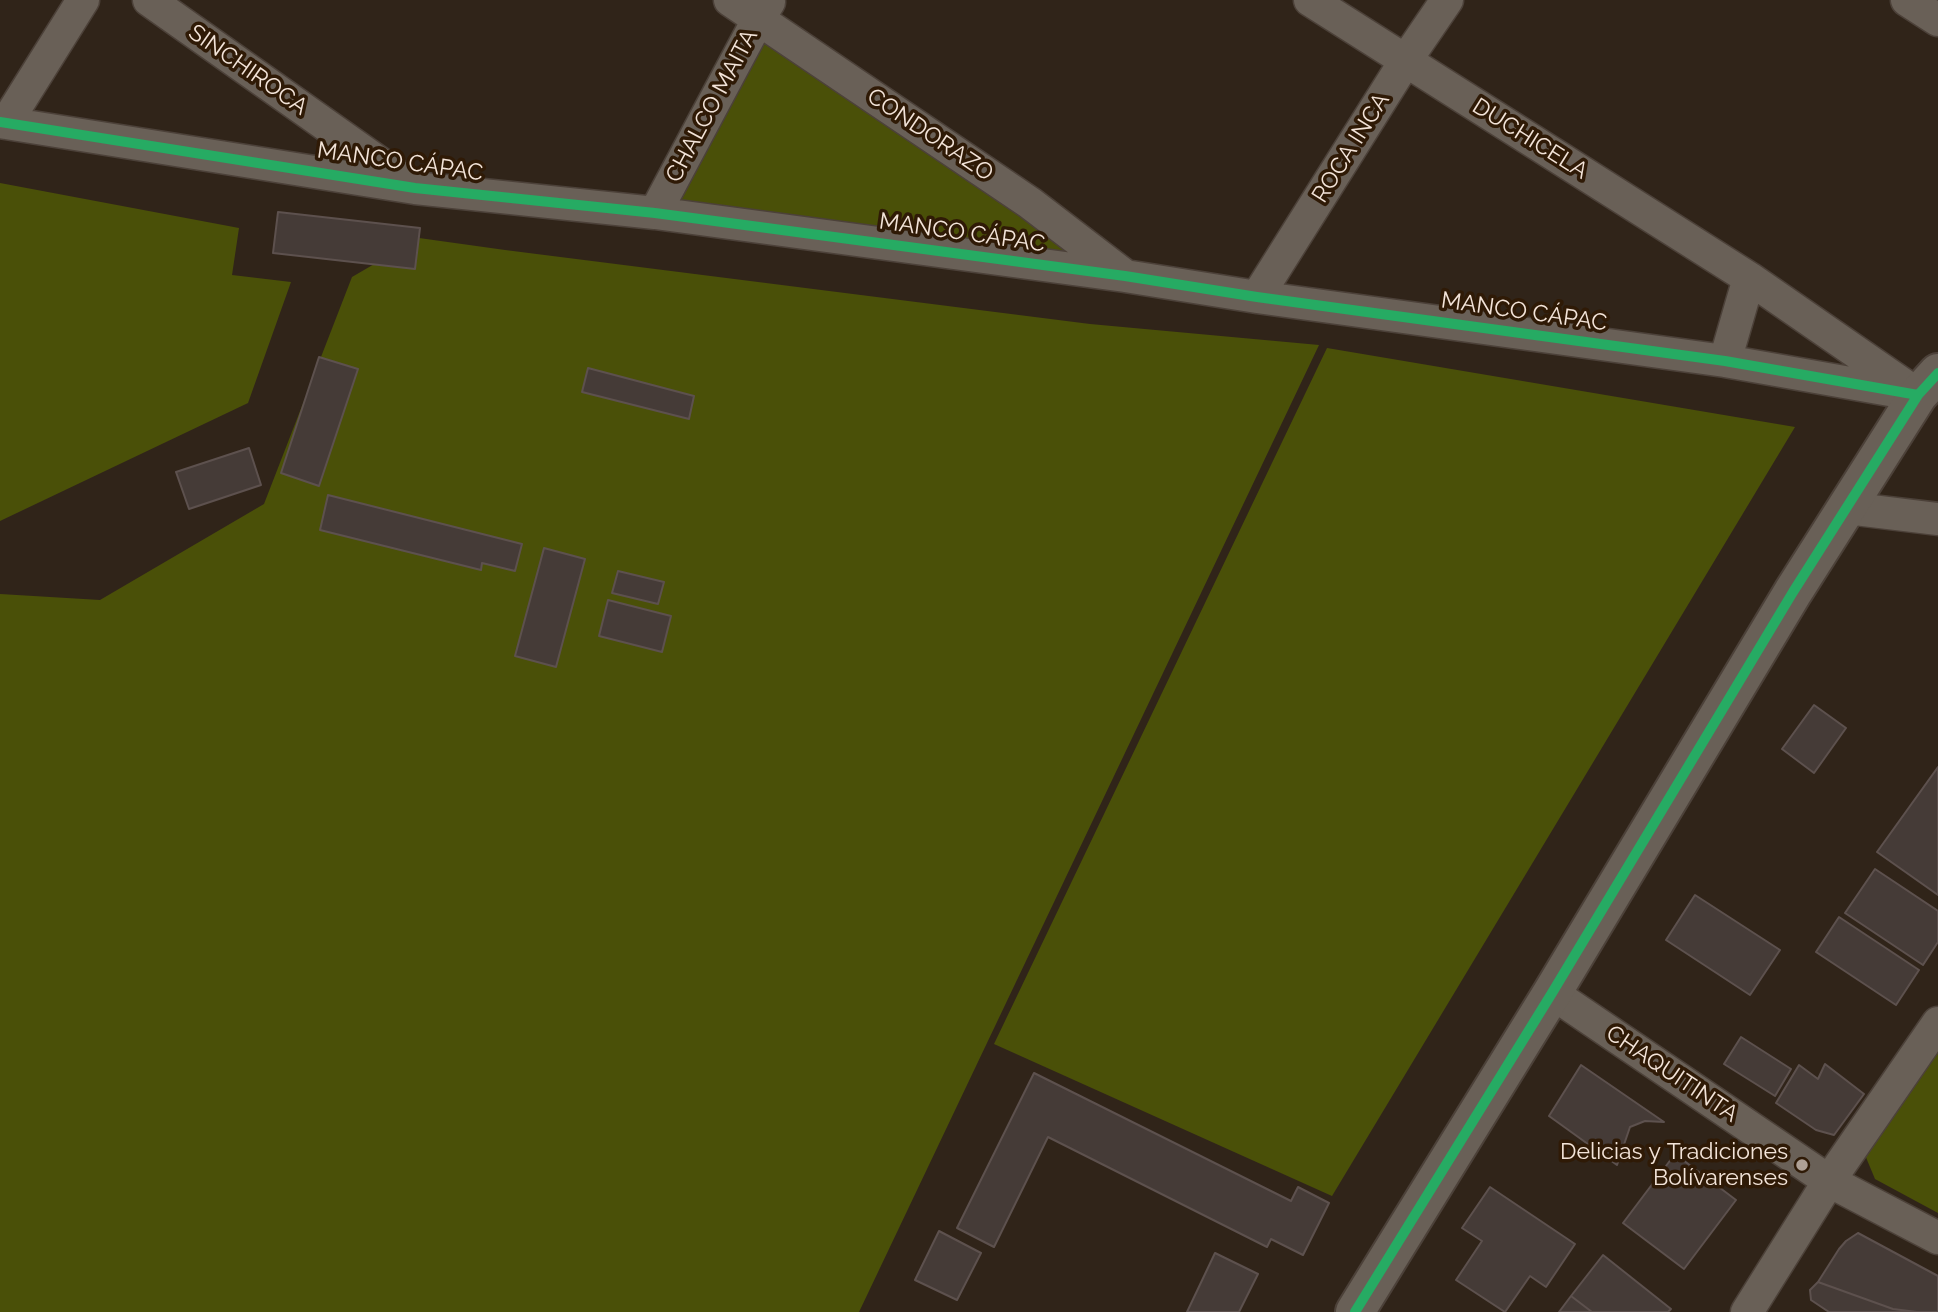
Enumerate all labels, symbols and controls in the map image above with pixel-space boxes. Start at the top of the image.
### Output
street label: SINCHIROCA [183,19,313,121]
street label: CHALCO MAITA [660,25,764,187]
street label: CONDORAZO [862,83,998,187]
street label: ROCA INCA [1306,88,1396,208]
street label: DUCHICELA [1467,93,1593,185]
street label: MANCO CÁPAC [315,137,485,187]
street label: MANCO CÁPAC [877,208,1047,258]
street label: MANCO CÁPAC [1439,287,1609,337]
street label: CHAQUITINTA [1601,1020,1743,1128]
place label: Delicias y Tradiciones Bolívarenses [1560,1138,1788,1192]
marker: Delicias y Tradiciones Bolívarenses [1794,1157,1810,1173]

